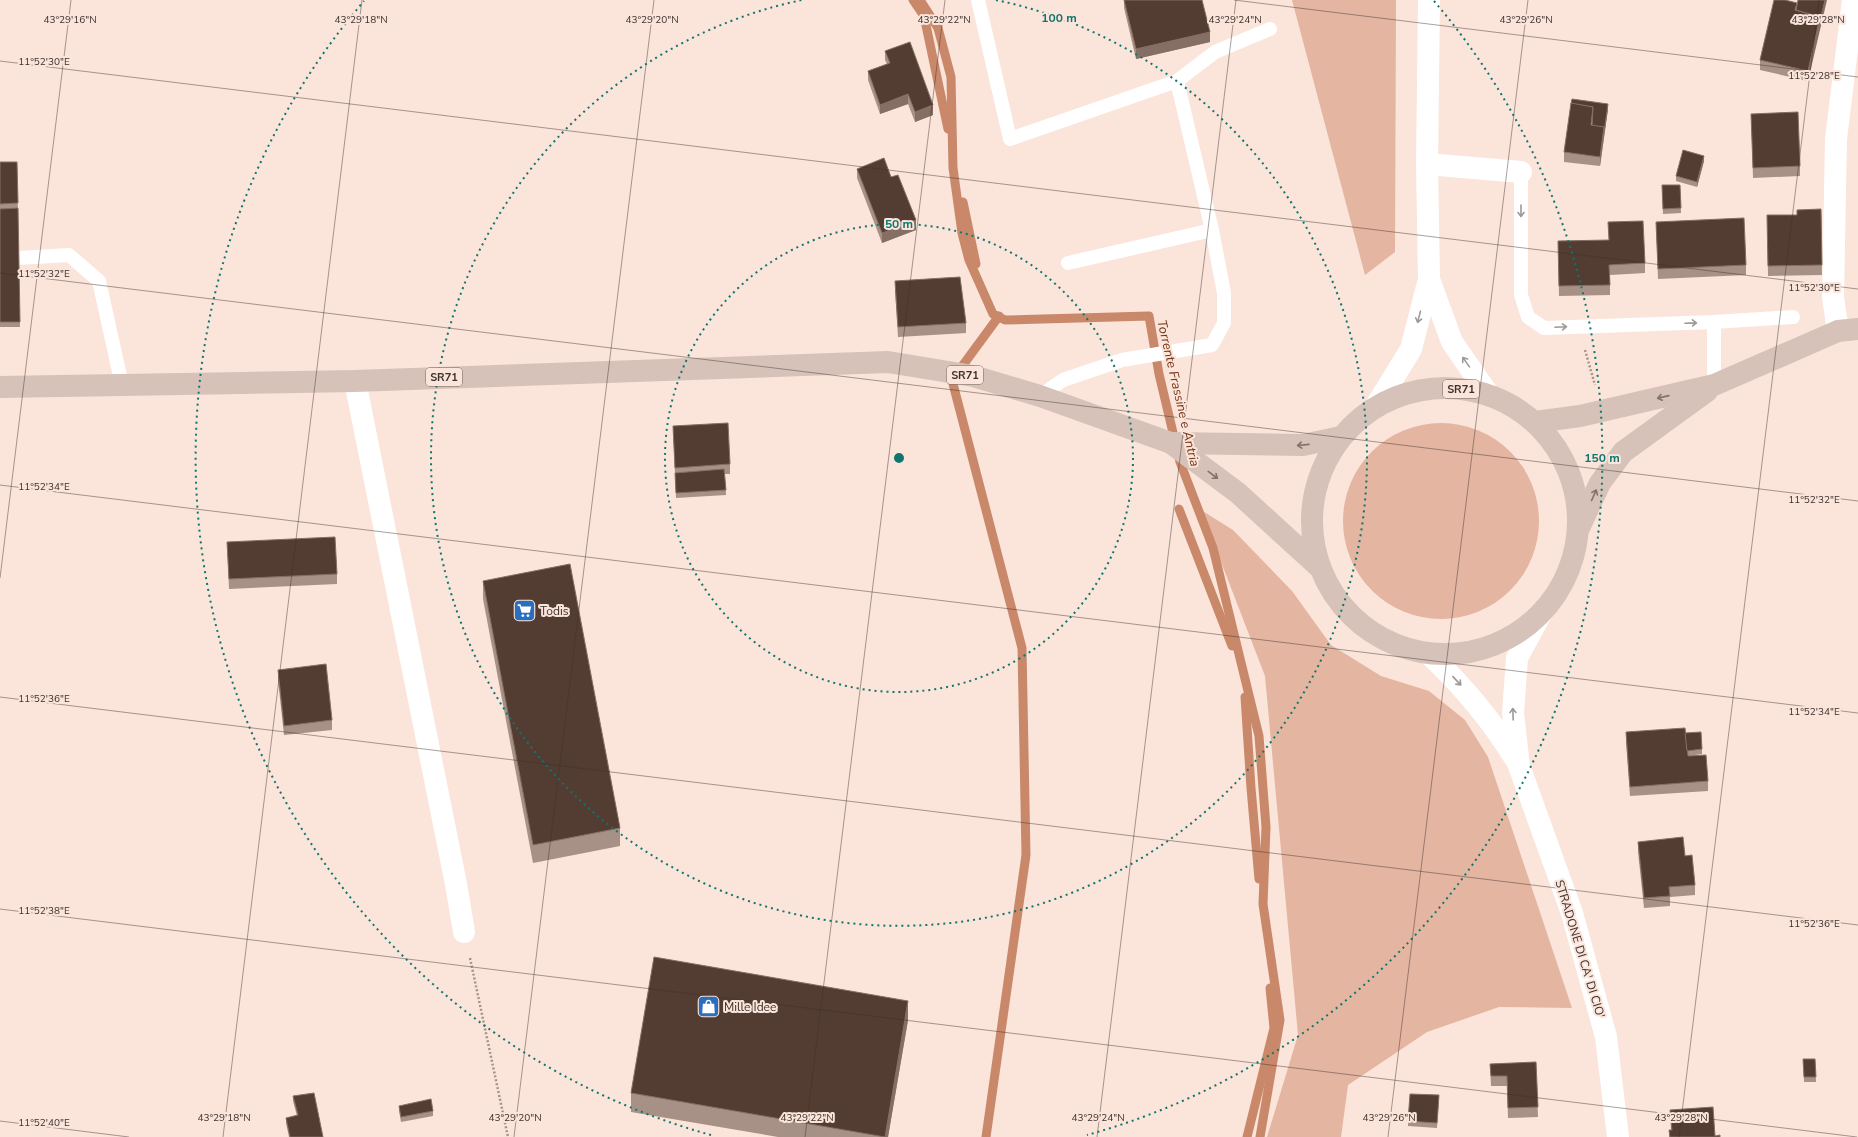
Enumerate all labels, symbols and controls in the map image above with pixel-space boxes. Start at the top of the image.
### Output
text: 100 m [1041,10,1077,26]
text: 43°29'16"N [43,13,97,27]
text: 43°29'18"N [334,13,388,27]
text: 43°29'20"N [625,13,679,27]
text: 43°29'22"N [917,13,971,27]
text: 43°29'24"N [1208,13,1262,27]
text: 43°29'26"N [1499,13,1553,27]
text: 43°29'28"N [1791,13,1845,27]
text: 11°52'30"E [18,55,70,69]
text: 11°52'28"E [1788,69,1840,83]
one-way arrow [1517,204,1525,217]
text: 50 m [885,216,913,232]
text: 11°52'32"E [18,267,70,281]
text: 11°52'30"E [1788,281,1840,295]
one-way arrow [1415,310,1422,323]
water label: Torrente Frassine e Antria [1152,318,1204,469]
one-way arrow [1684,319,1697,327]
one-way arrow [1554,324,1567,331]
one-way arrow [1462,357,1470,368]
road number: SR71 [947,366,983,384]
road number: SR71 [426,368,462,386]
road number: SR71 [1443,380,1479,398]
one-way arrow [1657,394,1670,401]
one-way arrow [1297,441,1310,448]
text: 150 m [1584,450,1620,466]
centre of rings [892,451,906,465]
one-way arrow [1208,471,1219,479]
text: 11°52'34"E [18,480,70,494]
one-way arrow [1591,490,1598,502]
text: 11°52'32"E [1788,493,1840,507]
supermarket icon: Todis [511,598,537,624]
place label: Todis [540,603,569,619]
one-way arrow [1452,676,1462,686]
text: 11°52'36"E [18,692,70,706]
text: 11°52'34"E [1788,705,1840,719]
one-way arrow [1510,708,1517,721]
street label: STRADONE DI CA' DI CIO' [1551,878,1609,1020]
text: 11°52'38"E [18,904,70,918]
text: 11°52'36"E [1788,917,1840,931]
shop icon: Mille Idee [695,994,721,1020]
place label: Mille Idee [724,999,776,1015]
text: 43°29'18"N [197,1111,251,1125]
text: 43°29'20"N [488,1111,542,1125]
text: 43°29'22"N [780,1111,834,1125]
text: 43°29'24"N [1071,1111,1125,1125]
text: 43°29'26"N [1362,1111,1416,1125]
text: 43°29'28"N [1654,1111,1708,1125]
text: 11°52'40"E [18,1116,70,1130]

